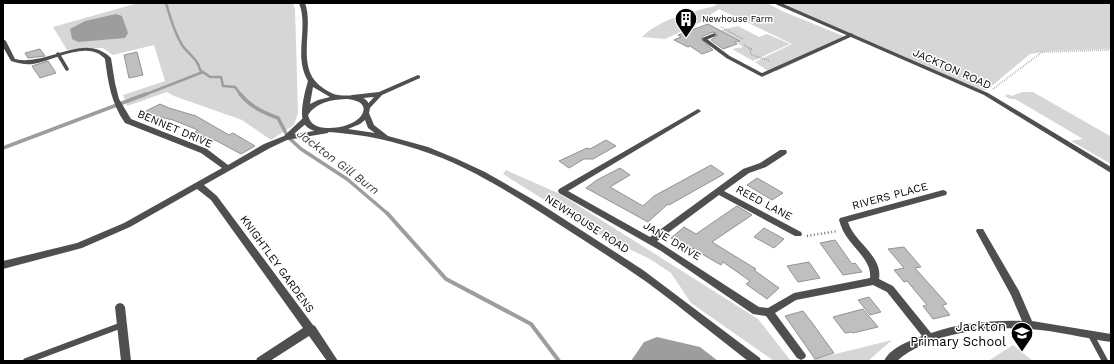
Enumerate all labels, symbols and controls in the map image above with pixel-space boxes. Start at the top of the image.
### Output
building icon: Newhouse Farm [673,6,699,39]
place label: Newhouse Farm [702,14,773,24]
street label: JACKTON ROAD [911,46,993,92]
street label: BENNET DRIVE [136,107,214,151]
water label: Jackton Gill Burn [294,127,382,197]
street label: RIVERS PLACE [851,180,929,212]
street label: REED LANE [734,183,794,223]
street label: NEWHOUSE ROAD [542,192,632,256]
street label: KNIGHTLEY GARDENS [237,213,317,315]
street label: JANE DRIVE [641,219,703,263]
place label: Jackton Primary School [910,319,1006,349]
school or university icon: Jackton Primary School [1009,320,1035,353]

